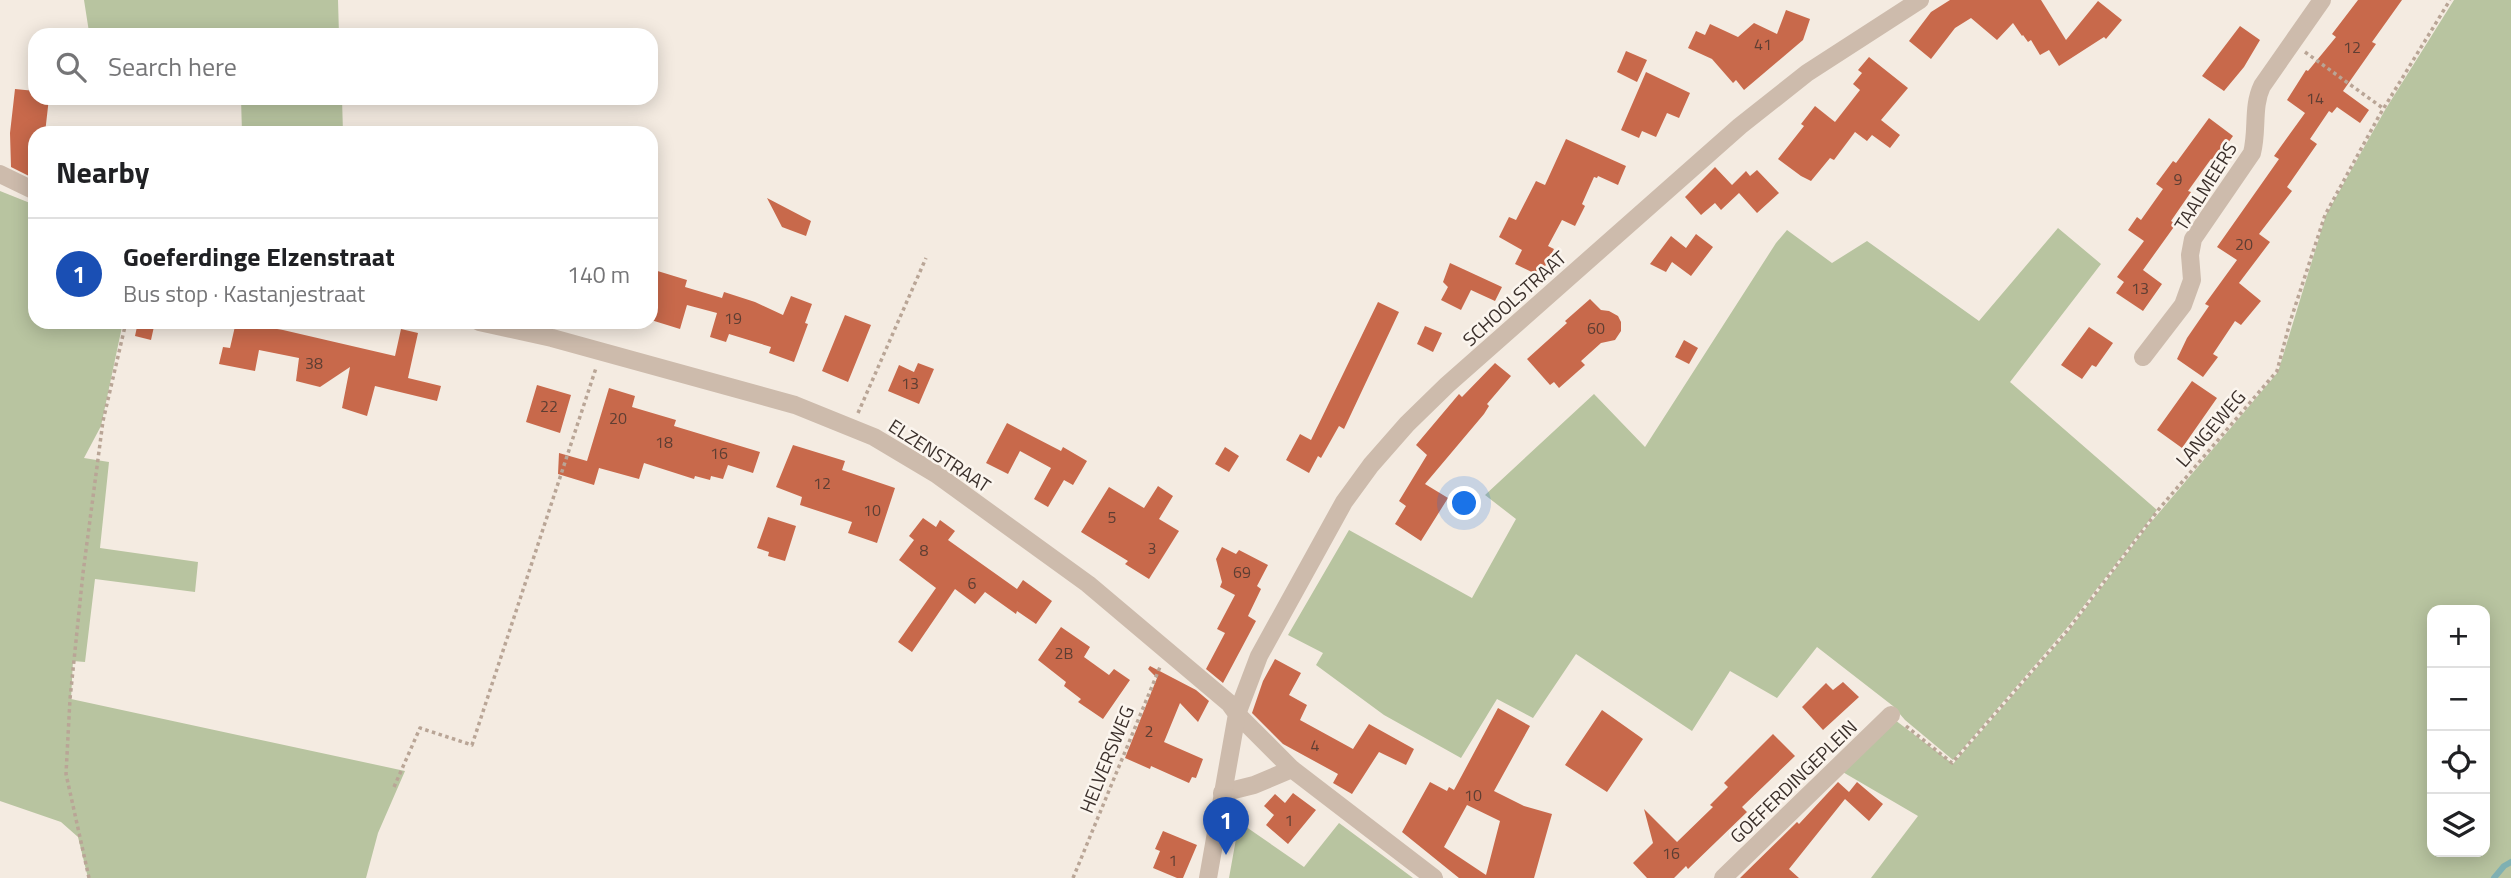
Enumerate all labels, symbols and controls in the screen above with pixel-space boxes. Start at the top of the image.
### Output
search box [28,28,658,105]
house number: 41 [1754,32,1772,56]
house number: 12 [2343,35,2361,59]
text: Search here [108,47,237,86]
icon: search [52,48,90,86]
house number: 14 [2306,86,2324,110]
street label: TAALMEERS [2166,136,2244,236]
text: Nearby [56,149,149,195]
house number: 9 [2174,167,2183,191]
house number: 20 [2235,232,2253,256]
text: Goeferdinge Elzenstraat [123,237,395,276]
street label: SCHOOLSTRAAT [1456,243,1572,353]
text: 1 [73,257,85,292]
text: 140 m [567,257,630,292]
text: Bus stop · Kastanjestraat [123,276,365,311]
house number: 13 [2131,276,2149,300]
house number: 19 [724,306,742,330]
house number: 60 [1587,316,1605,340]
house number: 38 [305,351,323,375]
house number: 13 [901,371,919,395]
street label: LANGEWEG [2168,383,2252,473]
house number: 22 [540,394,558,418]
house number: 20 [609,406,627,430]
street label: ELZENSTRAAT [883,411,997,499]
house number: 18 [655,430,673,454]
house number: 16 [710,441,728,465]
house number: 12 [813,471,831,495]
your location [1447,486,1481,520]
house number: 10 [863,498,881,522]
house number: 5 [1108,505,1117,529]
house number: 3 [1148,536,1156,560]
house number: 8 [920,538,929,562]
house number: 69 [1233,560,1251,584]
house number: 6 [968,571,977,595]
map controls [2427,605,2490,857]
button: + [2427,605,2490,668]
house number: 2B [1055,641,1074,665]
button: − [2427,668,2490,731]
street label: HELVERSWEG [1071,701,1141,817]
street label: GOEFERDINGEPLEIN [1723,712,1863,850]
house number: 2 [1145,719,1153,743]
button: locate [2427,731,2490,794]
house number: 4 [1311,733,1320,757]
house number: 10 [1464,783,1482,807]
button: layers [2427,794,2490,857]
pin: 1 [1203,797,1249,855]
house number: 1 [1285,808,1293,832]
house number: 16 [1662,841,1680,865]
house number: 1 [1169,848,1177,872]

